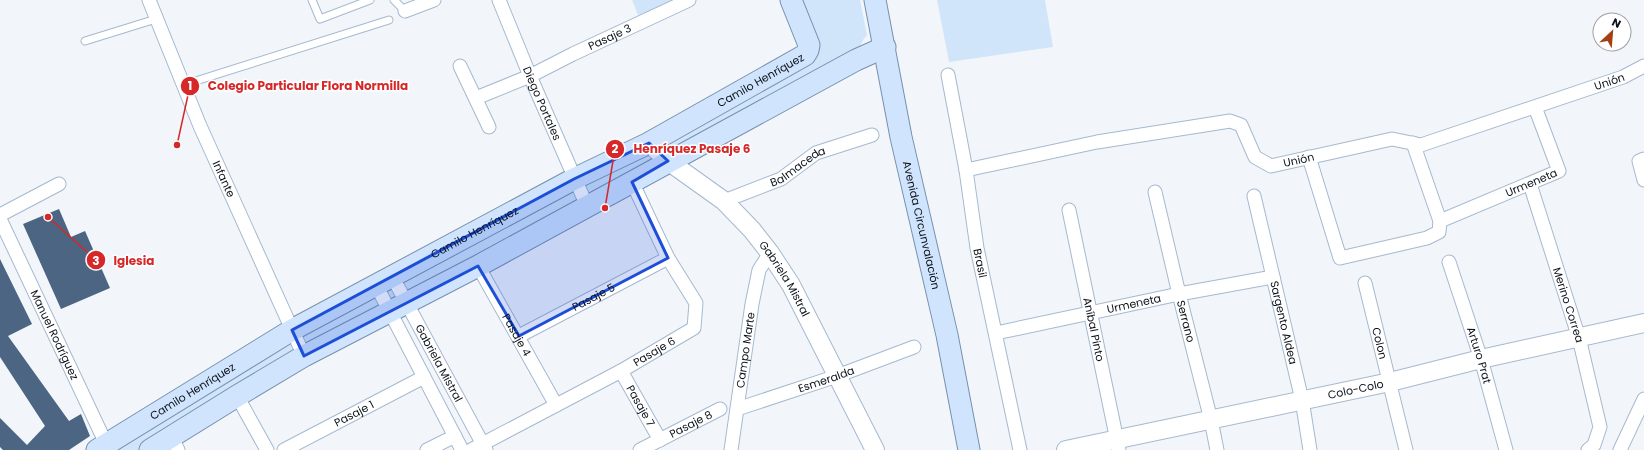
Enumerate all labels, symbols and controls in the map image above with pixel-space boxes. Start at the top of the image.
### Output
north arrow [1592,12,1632,52]
text: N [1609,14,1624,32]
street label: Pasaje 3 [585,20,634,54]
street label: Camilo Henríquez [714,49,807,111]
street label: Diego Portales [519,64,565,143]
street label: Unión [1592,69,1627,94]
callout: Colegio Particular Flora Normilla [180,74,416,98]
text: 1 [188,77,192,94]
text: Colegio Particular Flora Normilla [208,77,408,94]
callout: Henríquez Pasaje 6 [605,137,758,161]
text: 2 [612,140,619,157]
text: Henríquez Pasaje 6 [634,140,751,157]
street label: Balmaceda [768,143,827,190]
street label: Unión [1282,149,1316,171]
street label: Infante [209,158,239,200]
street label: Avenida Circunvalación [899,159,944,291]
street label: Urmeneta [1503,165,1560,201]
street label: Camilo Henríquez [428,202,521,262]
street label: Gabriela Mistral [755,237,814,319]
street label: Brasil [969,247,991,279]
callout: Iglesia [86,248,163,272]
text: 3 [92,252,100,269]
text: Iglesia [113,252,155,269]
street label: Merino Correa [1549,265,1588,344]
street label: Pasaje 5 [569,279,618,315]
street label: Sargento Aldea [1266,279,1301,366]
street label: Manuel Rodríguez [27,287,83,382]
street label: Urmeneta [1105,290,1162,317]
street label: Aníbal Pinto [1079,296,1108,363]
street label: Serrano [1173,299,1199,344]
street label: Pasaje 4 [498,311,535,359]
street label: Campo Marte [732,311,759,389]
street label: Gabriela Mistral [411,321,467,405]
street label: Arturo Prat [1463,325,1495,385]
street label: Colon [1368,326,1391,361]
street label: Pasaje 6 [630,333,678,370]
street label: Camilo Henríquez [147,359,238,424]
street label: Esmeralda [796,362,857,396]
street label: Colo-Colo [1326,376,1385,403]
street label: Pasaje 7 [623,382,659,430]
street label: Pasaje 1 [331,396,377,431]
street label: Pasaje 8 [666,406,715,442]

